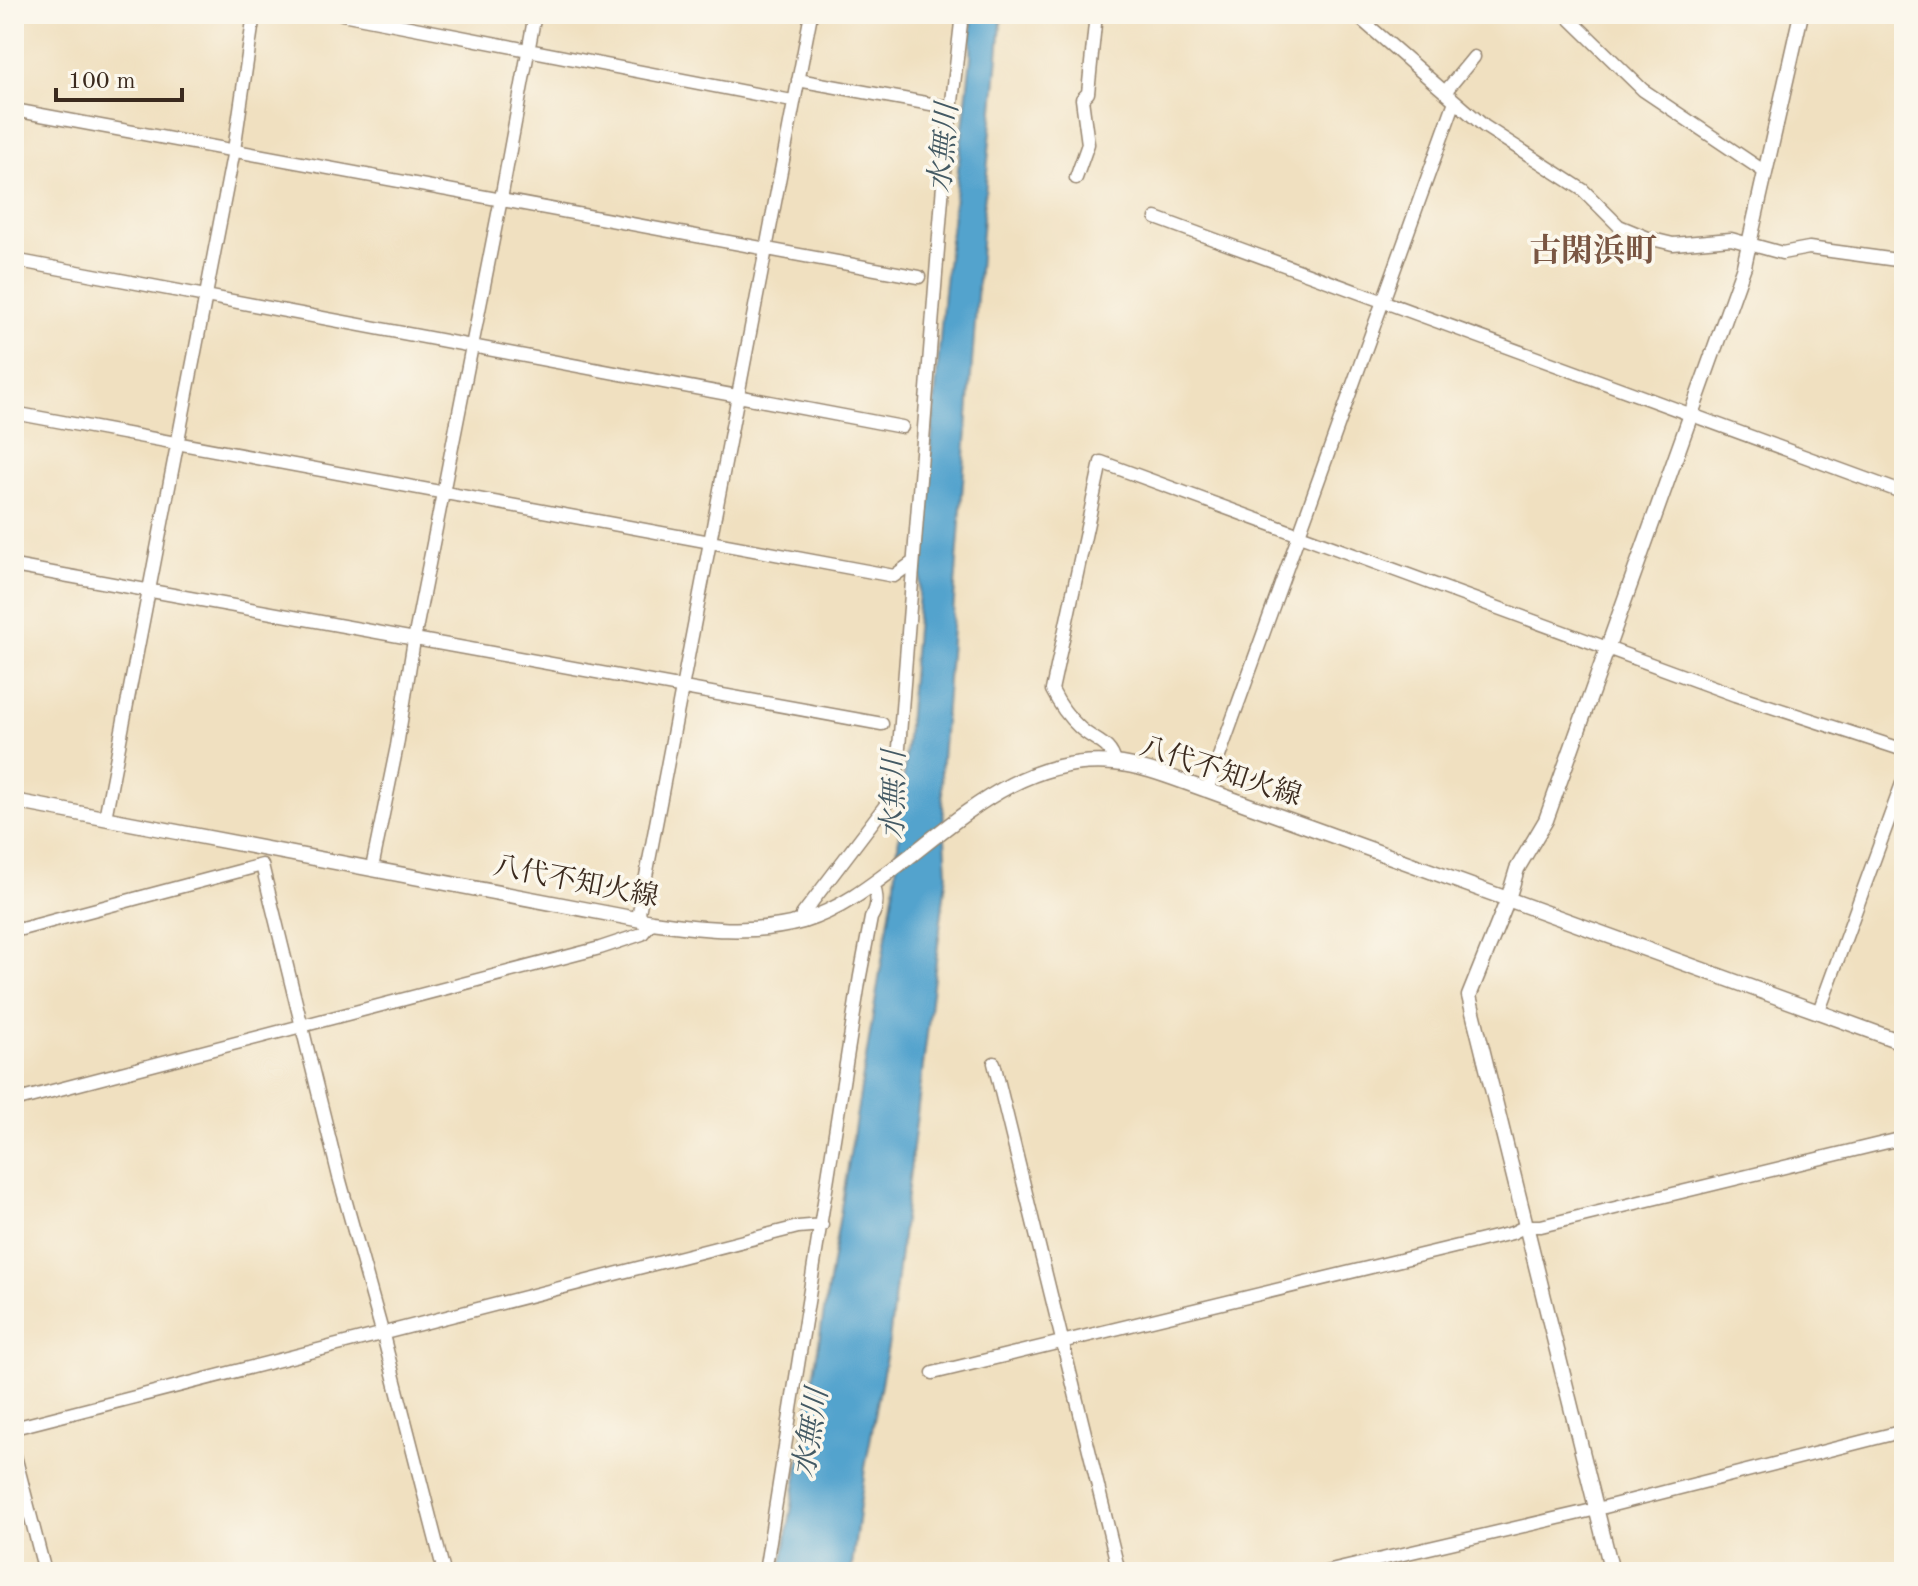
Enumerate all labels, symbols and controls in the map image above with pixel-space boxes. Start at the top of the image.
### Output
scale bar [56,52,182,102]
text: 100 m [68,70,136,94]
water label: 水無川 [923,99,964,194]
district label: 古閑浜町 [1529,233,1657,269]
street label: 八代不知火線 [1136,731,1305,812]
water label: 水無川 [876,747,911,840]
street label: 八代不知火線 [490,850,661,913]
water label: 水無川 [787,1383,834,1480]

